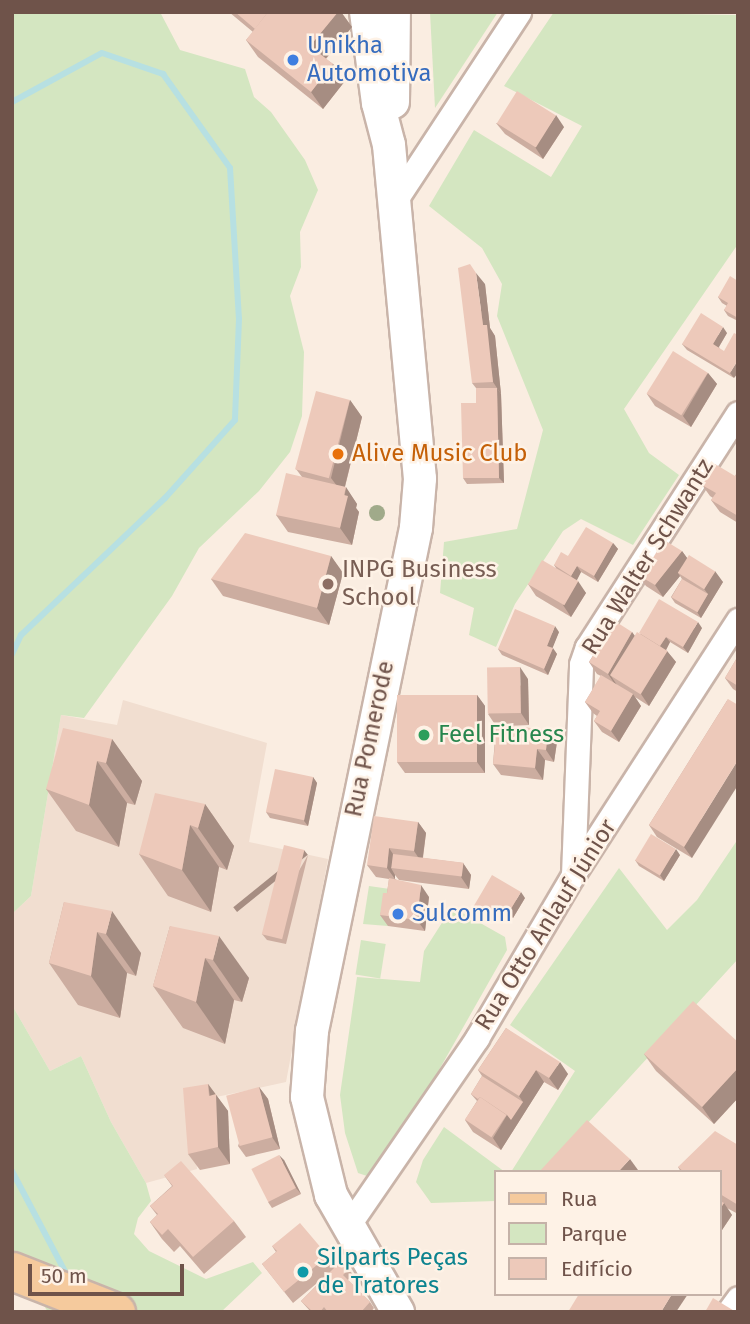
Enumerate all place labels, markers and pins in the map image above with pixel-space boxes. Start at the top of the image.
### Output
place label: Unikha Automotiva [307,32,432,88]
marker: Unikha Automotiva [285,52,301,68]
place label: Alive Music Club [352,440,528,468]
marker: Alive Music Club [330,446,346,462]
place label: INPG Business School [342,556,497,612]
marker: INPG Business School [320,576,336,592]
place label: Feel Fitness [438,721,564,749]
marker: Feel Fitness [416,727,432,743]
place label: Sulcomm [412,900,512,928]
marker: Sulcomm [390,906,406,922]
place label: Silparts Peças de Tratores [317,1244,468,1300]
marker: Silparts Peças de Tratores [295,1264,311,1280]

